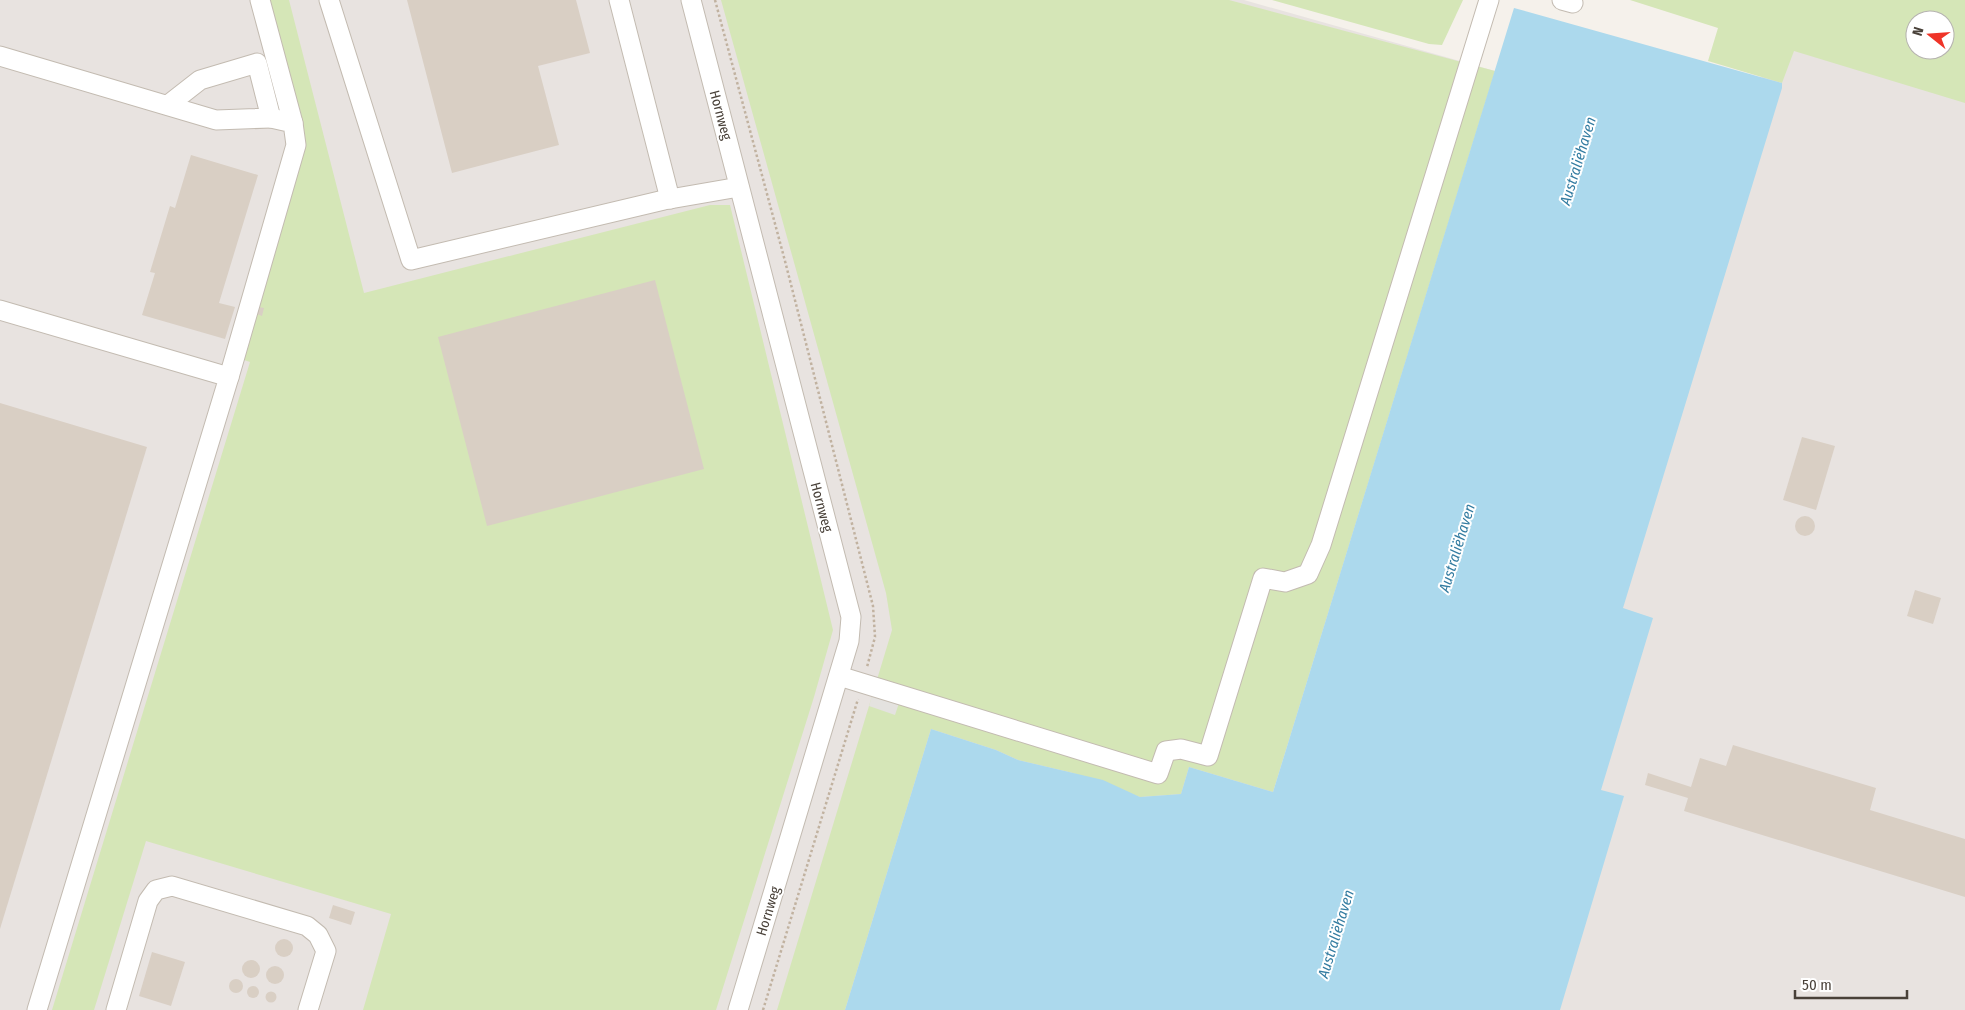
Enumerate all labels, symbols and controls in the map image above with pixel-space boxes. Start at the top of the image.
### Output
north arrow [1905,10,1955,60]
text: N [1909,25,1927,38]
street label: Hornweg [706,88,735,142]
water label: Australiëhaven [1556,115,1600,208]
street label: Hornweg [807,480,836,534]
water label: Australiëhaven [1435,502,1479,595]
street label: Hornweg [753,884,784,938]
water label: Australiëhaven [1314,888,1358,981]
scale bar [1795,968,1908,1000]
text: 50 m [1802,976,1832,994]

